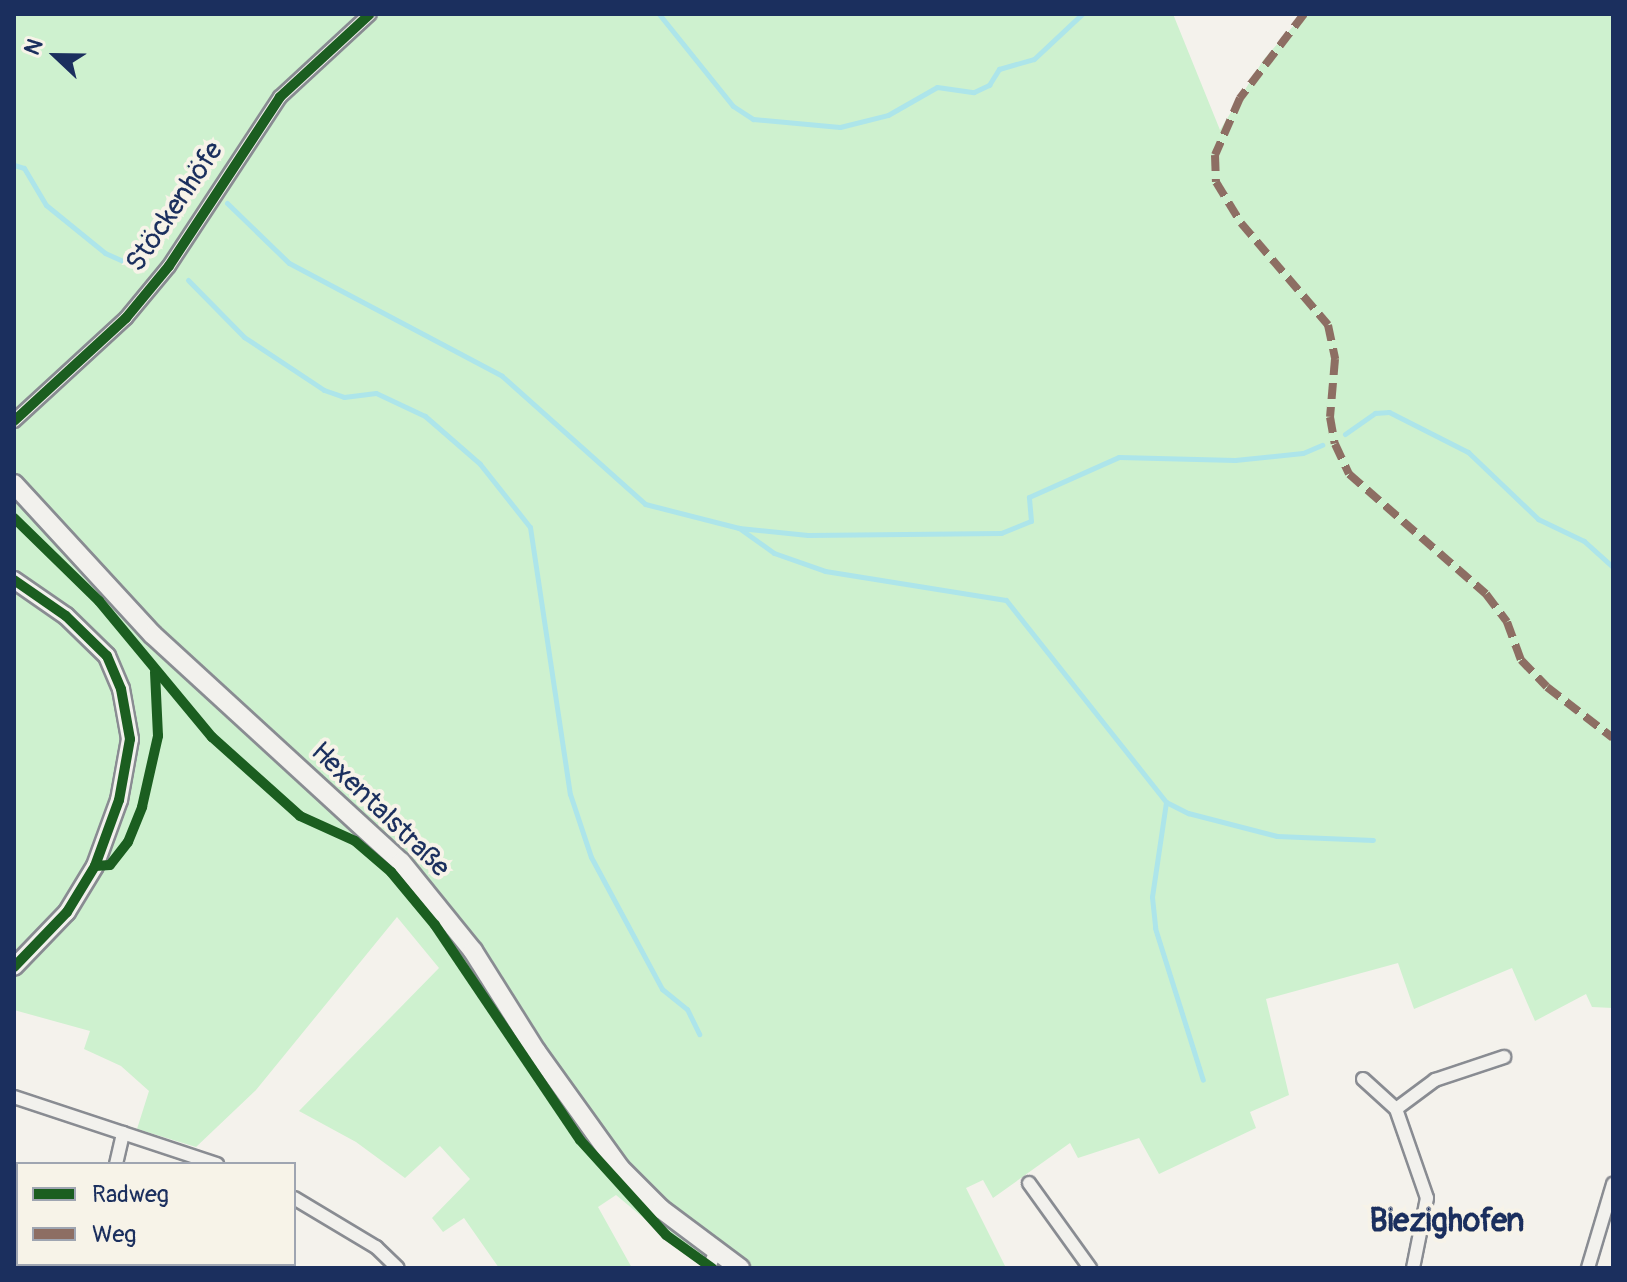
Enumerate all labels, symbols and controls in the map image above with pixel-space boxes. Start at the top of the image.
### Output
north arrow [16,16,96,96]
text: N [18,35,50,59]
street label: Stöckenhöfe [119,135,231,279]
street label: Hexentalstraße [304,735,456,885]
legend [16,1162,296,1266]
text: Radweg [92,1180,169,1209]
district label: Biezighofen [1370,1202,1524,1240]
text: Weg [92,1220,136,1249]

